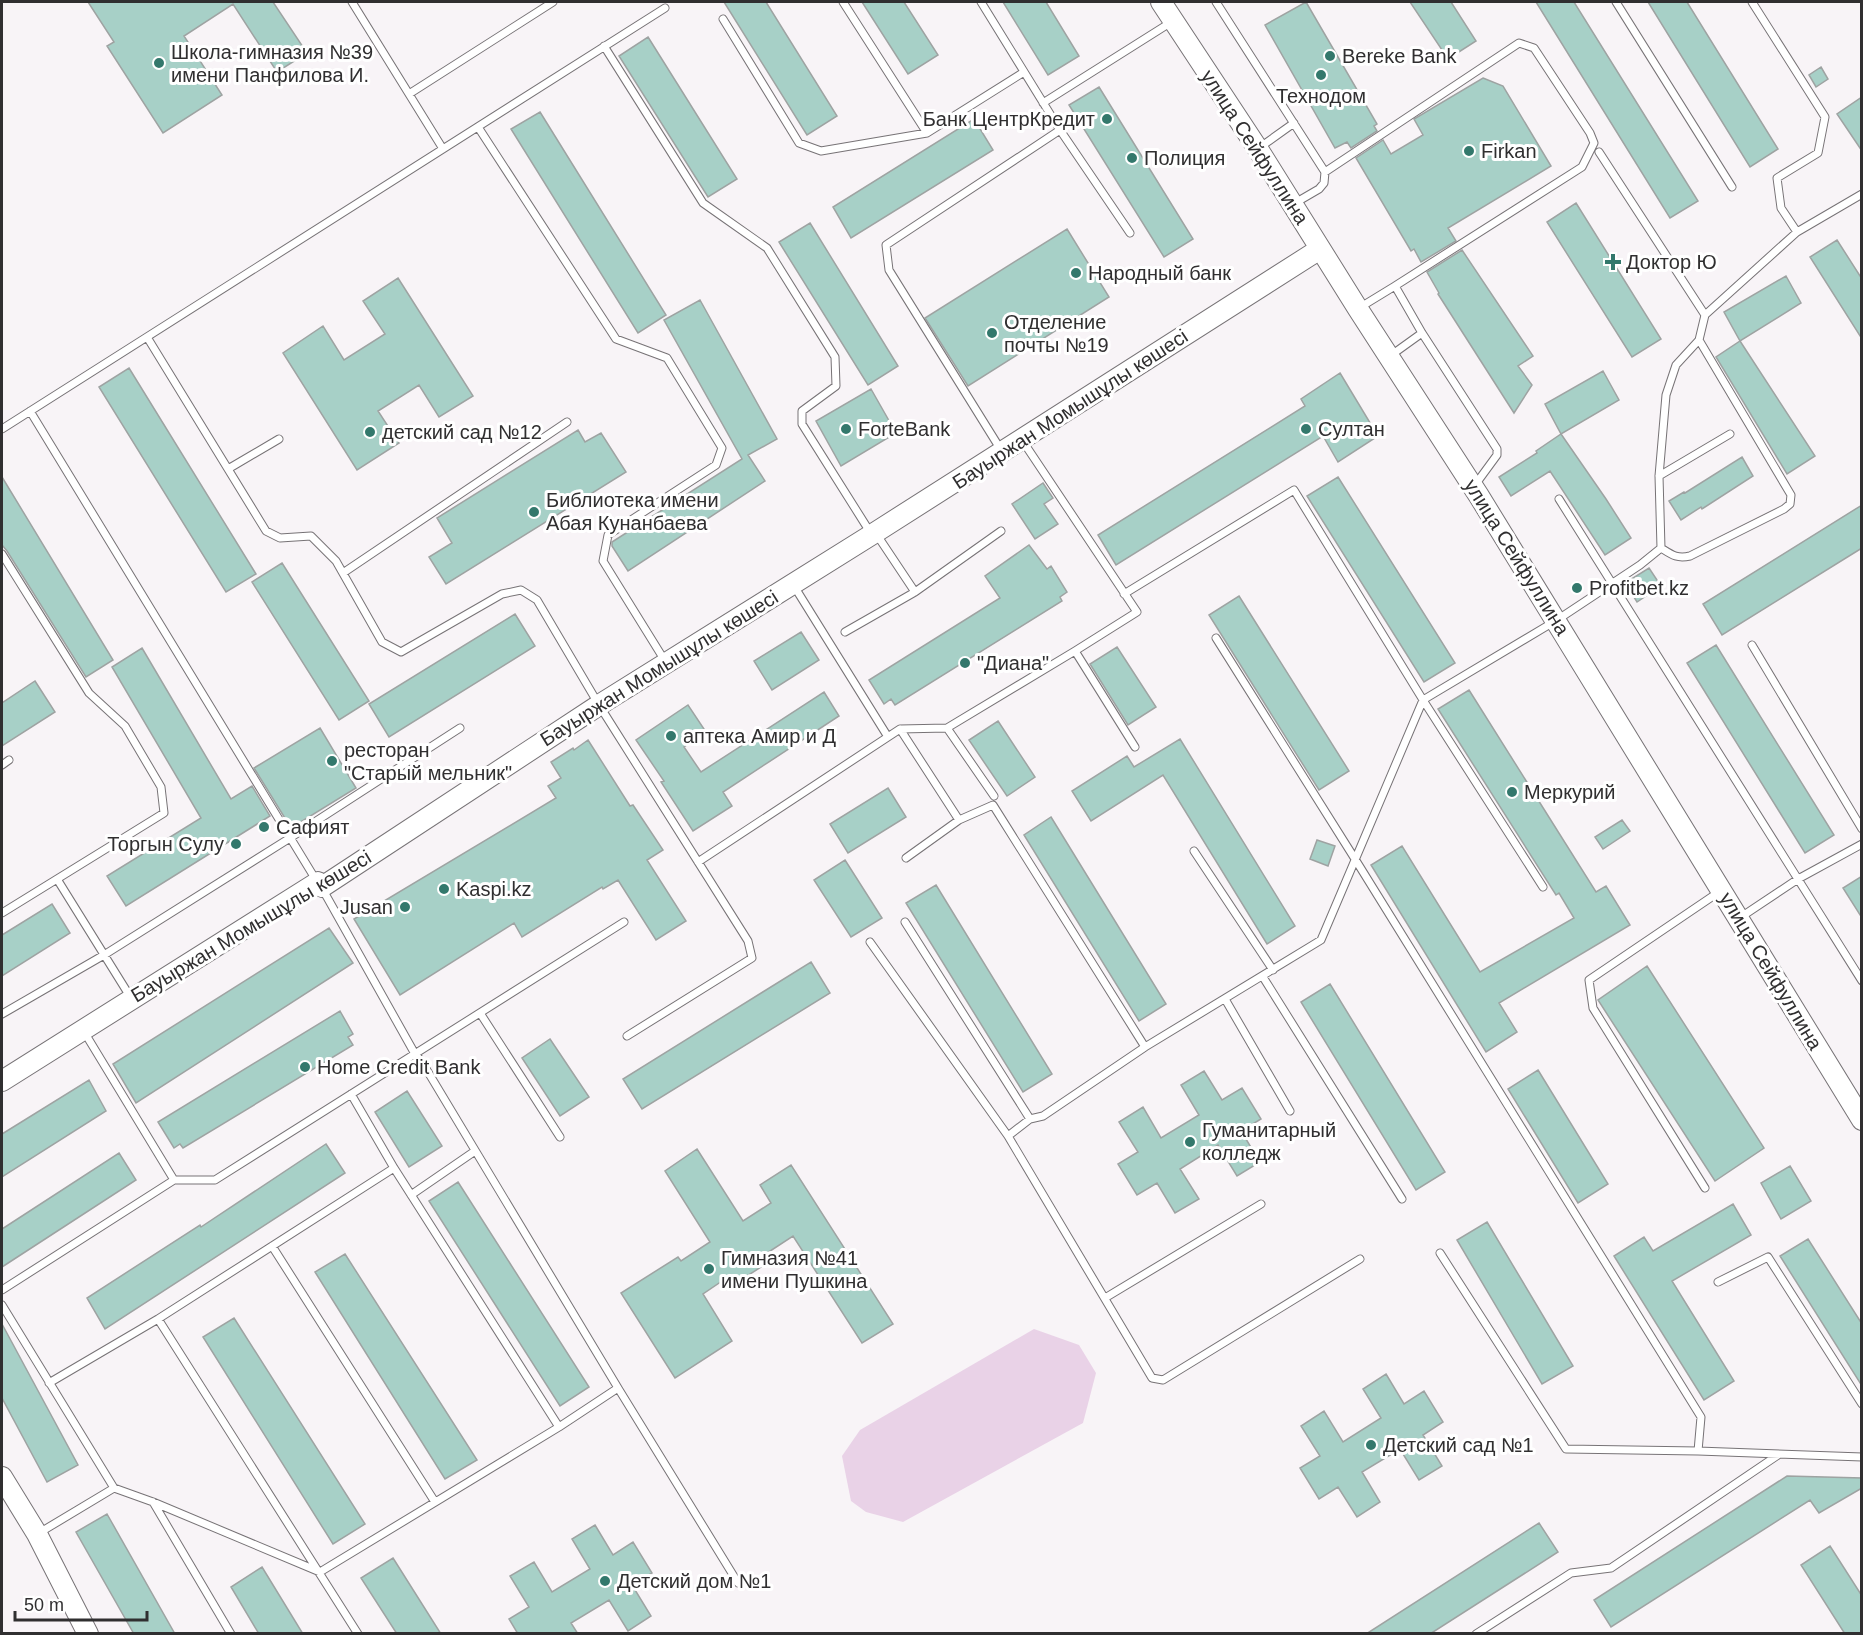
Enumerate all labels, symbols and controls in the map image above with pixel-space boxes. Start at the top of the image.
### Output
place label: Школа-гимназия №39 имени Панфилова И. [171,41,373,86]
place label: Bereke Bank [1342,45,1458,67]
marker: Bereke Bank [1323,49,1337,63]
marker: Школа-гимназия №39 имени Панфилова И. [152,56,166,70]
street label: улица Сейфуллина [1197,66,1314,229]
marker: Технодом [1314,68,1328,82]
place label: Технодом [1276,85,1366,107]
place label: Банк ЦентрКредит [923,108,1095,130]
marker: Банк ЦентрКредит [1100,112,1114,126]
place label: Firkan [1481,140,1537,162]
marker: Firkan [1462,144,1476,158]
place label: Полиция [1144,147,1225,169]
marker: Полиция [1125,151,1139,165]
place label: Доктор Ю [1626,251,1717,273]
marker: Доктор Ю [1604,253,1622,271]
place label: Народный банк [1088,262,1231,284]
marker: Народный банк [1069,266,1083,280]
place label: Отделение почты №19 [1004,311,1109,356]
street label: Бауыржан Момышұлы көшесі [948,325,1192,493]
marker: Отделение почты №19 [985,326,999,340]
place label: ForteBank [858,418,951,440]
place label: Султан [1318,418,1385,440]
place label: детский сад №12 [382,421,542,443]
marker: ForteBank [839,422,853,436]
marker: Султан [1299,422,1313,436]
marker: детский сад №12 [363,425,377,439]
street label: улица Сейфуллина [1460,475,1574,640]
place label: Библиотека имени Абая Кунанбаева [546,489,719,534]
marker: Библиотека имени Абая Кунанбаева [527,505,541,519]
place label: Profitbet.kz [1589,577,1689,599]
marker: Profitbet.kz [1570,581,1584,595]
street label: Бауыржан Момышұлы көшесі [536,586,782,750]
place label: "Диана" [977,652,1049,674]
marker: "Диана" [958,656,972,670]
place label: аптека Амир и Д [683,725,837,747]
marker: аптека Амир и Д [664,729,678,743]
place label: ресторан "Старый мельник" [344,739,512,784]
marker: ресторан "Старый мельник" [325,754,339,768]
place label: Меркурий [1524,781,1615,803]
marker: Меркурий [1505,785,1519,799]
place label: Сафият [276,816,349,838]
marker: Сафият [257,820,271,834]
place label: Торгын Сулу [107,833,224,855]
marker: Торгын Сулу [229,837,243,851]
street label: Бауыржан Момышұлы көшесі [127,846,375,1006]
place label: Kaspi.kz [456,878,532,900]
marker: Kaspi.kz [437,882,451,896]
street label: улица Сейфуллина [1715,888,1827,1054]
place label: Jusan [340,896,393,918]
marker: Jusan [398,900,412,914]
place label: Home Credit Bank [317,1056,481,1078]
marker: Home Credit Bank [298,1060,312,1074]
place label: Гуманитарный колледж [1202,1119,1336,1164]
marker: Гуманитарный колледж [1183,1135,1197,1149]
place label: Гимназия №41 имени Пушкина [721,1247,868,1292]
marker: Гимназия №41 имени Пушкина [702,1262,716,1276]
place label: Детский сад №1 [1383,1434,1534,1456]
marker: Детский сад №1 [1364,1438,1378,1452]
place label: Детский дом №1 [617,1570,771,1592]
marker: Детский дом №1 [598,1574,612,1588]
scale bar [15,1584,147,1622]
text: 50 m [24,1595,64,1615]

